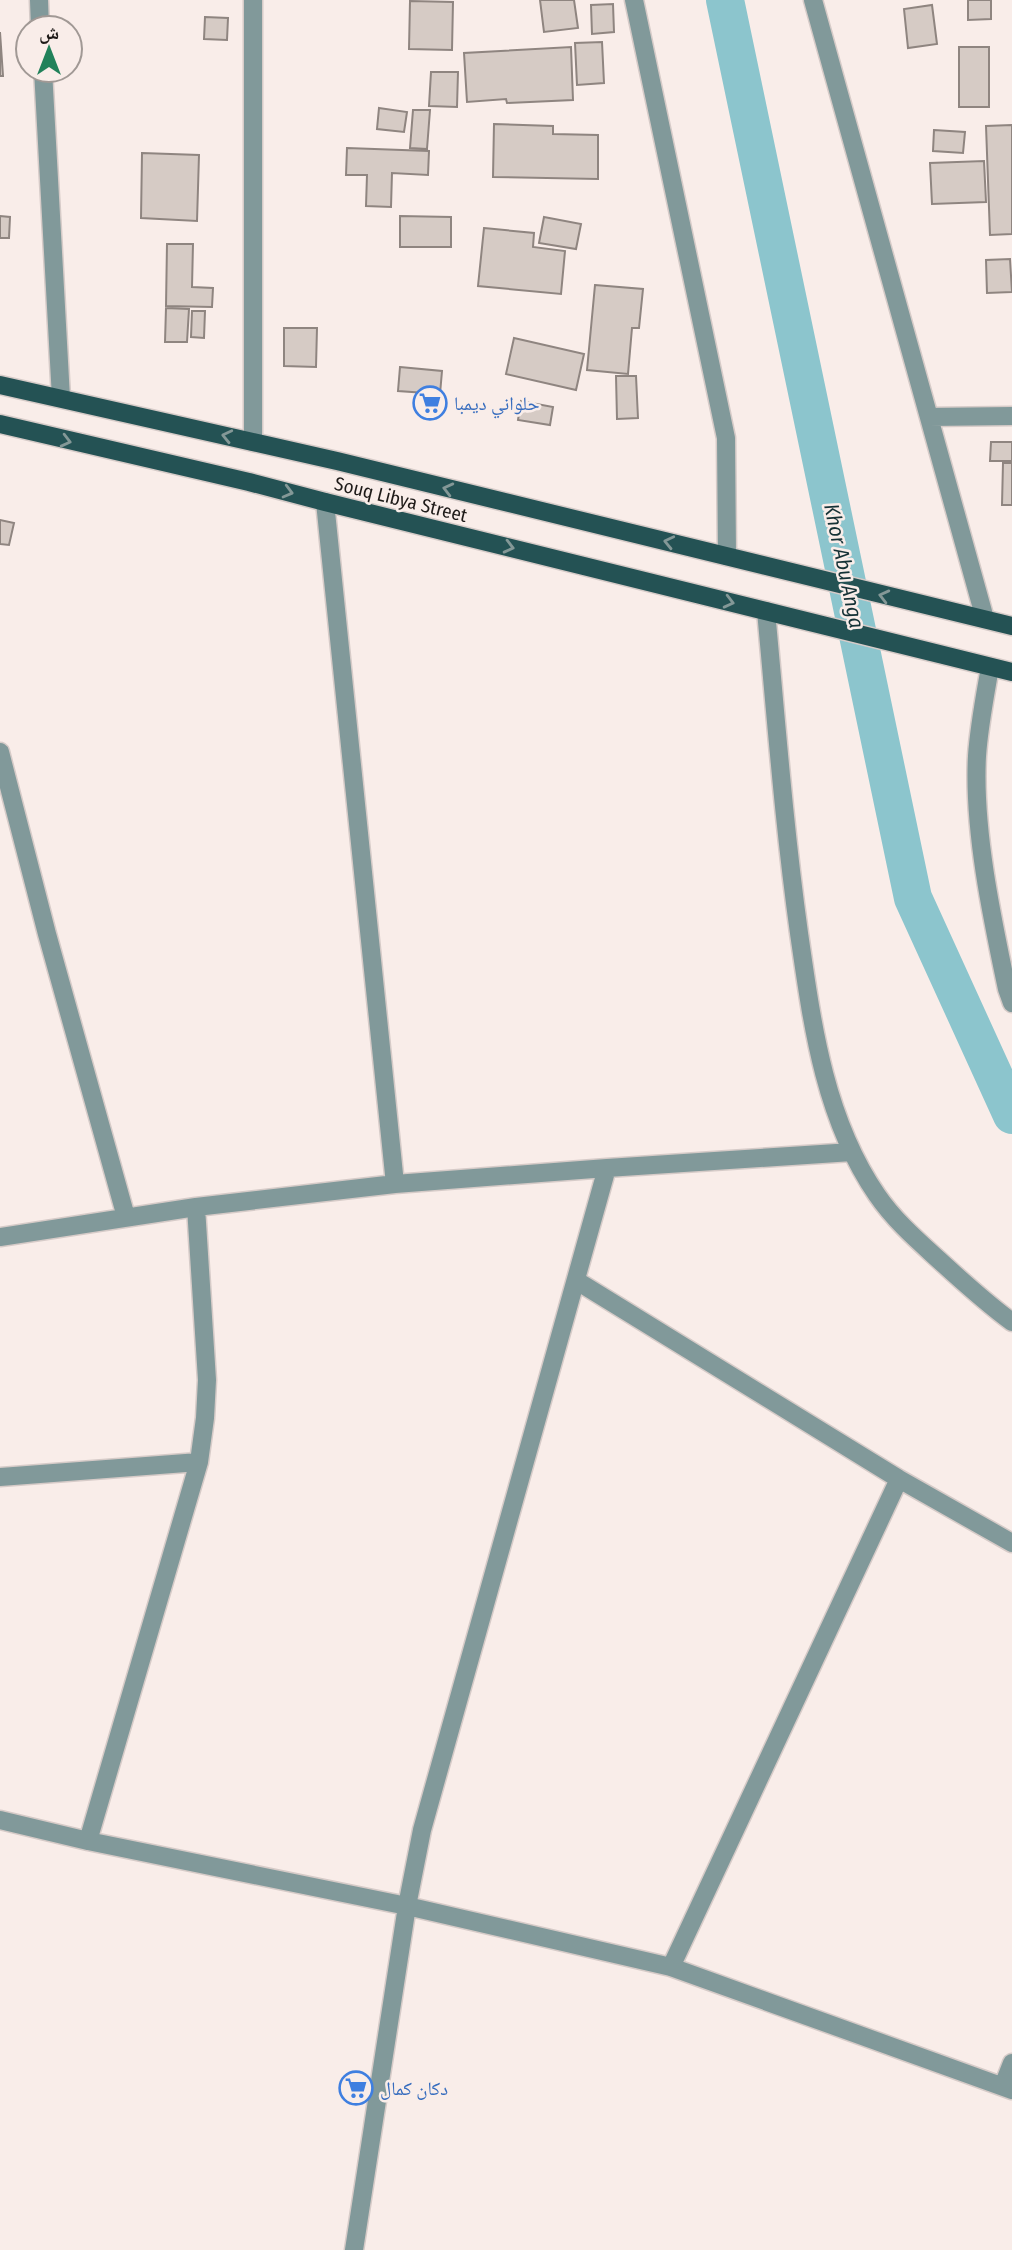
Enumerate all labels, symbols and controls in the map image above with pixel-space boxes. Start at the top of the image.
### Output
north arrow [14,14,84,84]
text: ش [39,21,59,44]
supermarket icon: حلواني ديمبا [411,384,449,422]
place label: حلواني ديمبا [454,392,539,419]
one-way arrow [221,430,233,444]
one-way arrow [60,433,72,447]
street label: Souq Libya Street [332,472,470,527]
one-way arrow [442,482,454,497]
one-way arrow [282,484,294,498]
water label: Khor Abu Anga [818,501,870,631]
one-way arrow [663,536,675,550]
one-way arrow [503,539,515,553]
one-way arrow [878,590,890,604]
one-way arrow [723,594,735,608]
supermarket icon: دكان كمال [337,2069,375,2107]
place label: دكان كمال [380,2077,448,2100]

